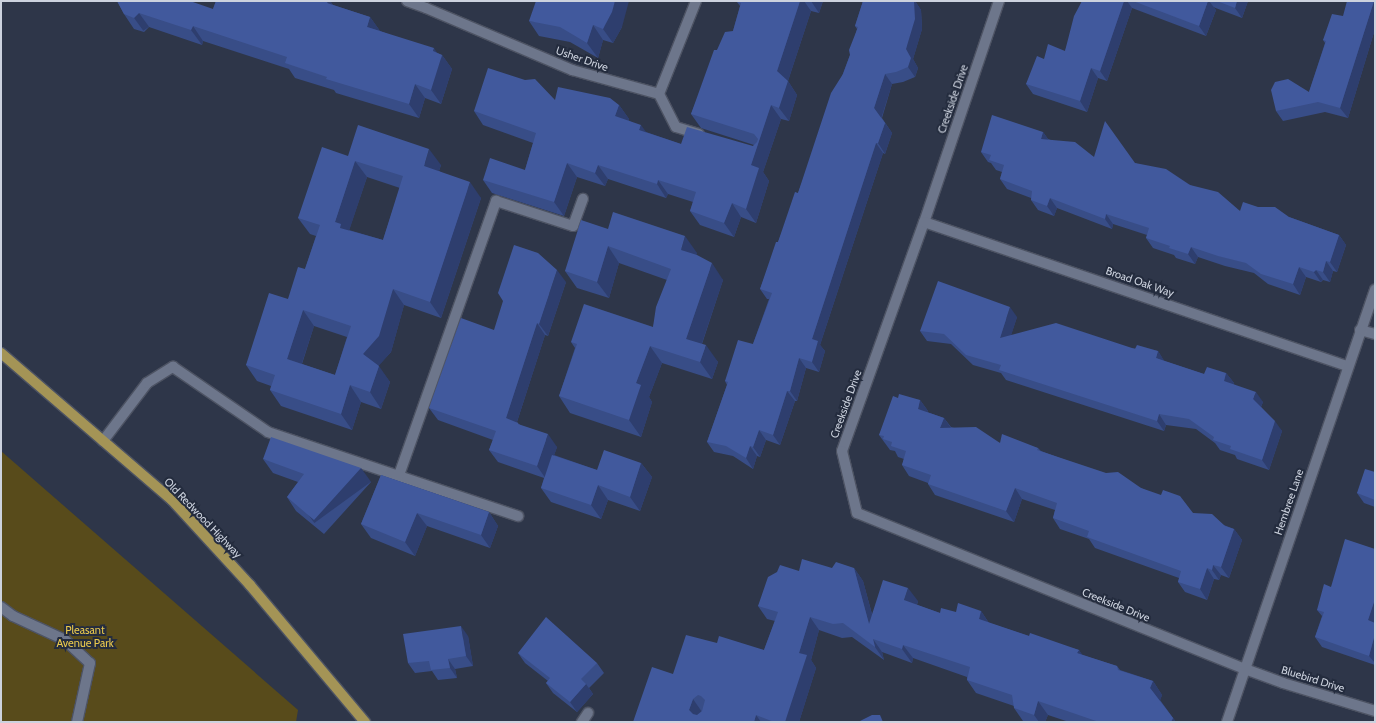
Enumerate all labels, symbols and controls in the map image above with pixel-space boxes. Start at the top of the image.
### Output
street label: Usher Drive [554,44,610,74]
street label: Creekside Drive [935,63,971,135]
street label: Broad Oak Way [1104,264,1176,300]
street label: Creekside Drive [827,368,865,440]
street label: Hembree Lane [1272,467,1306,537]
street label: Old Redwood Highway [161,475,245,561]
street label: Creekside Drive [1080,585,1152,625]
park label: Pleasant Avenue Park [56,624,114,650]
street label: Bluebird Drive [1280,663,1346,695]

